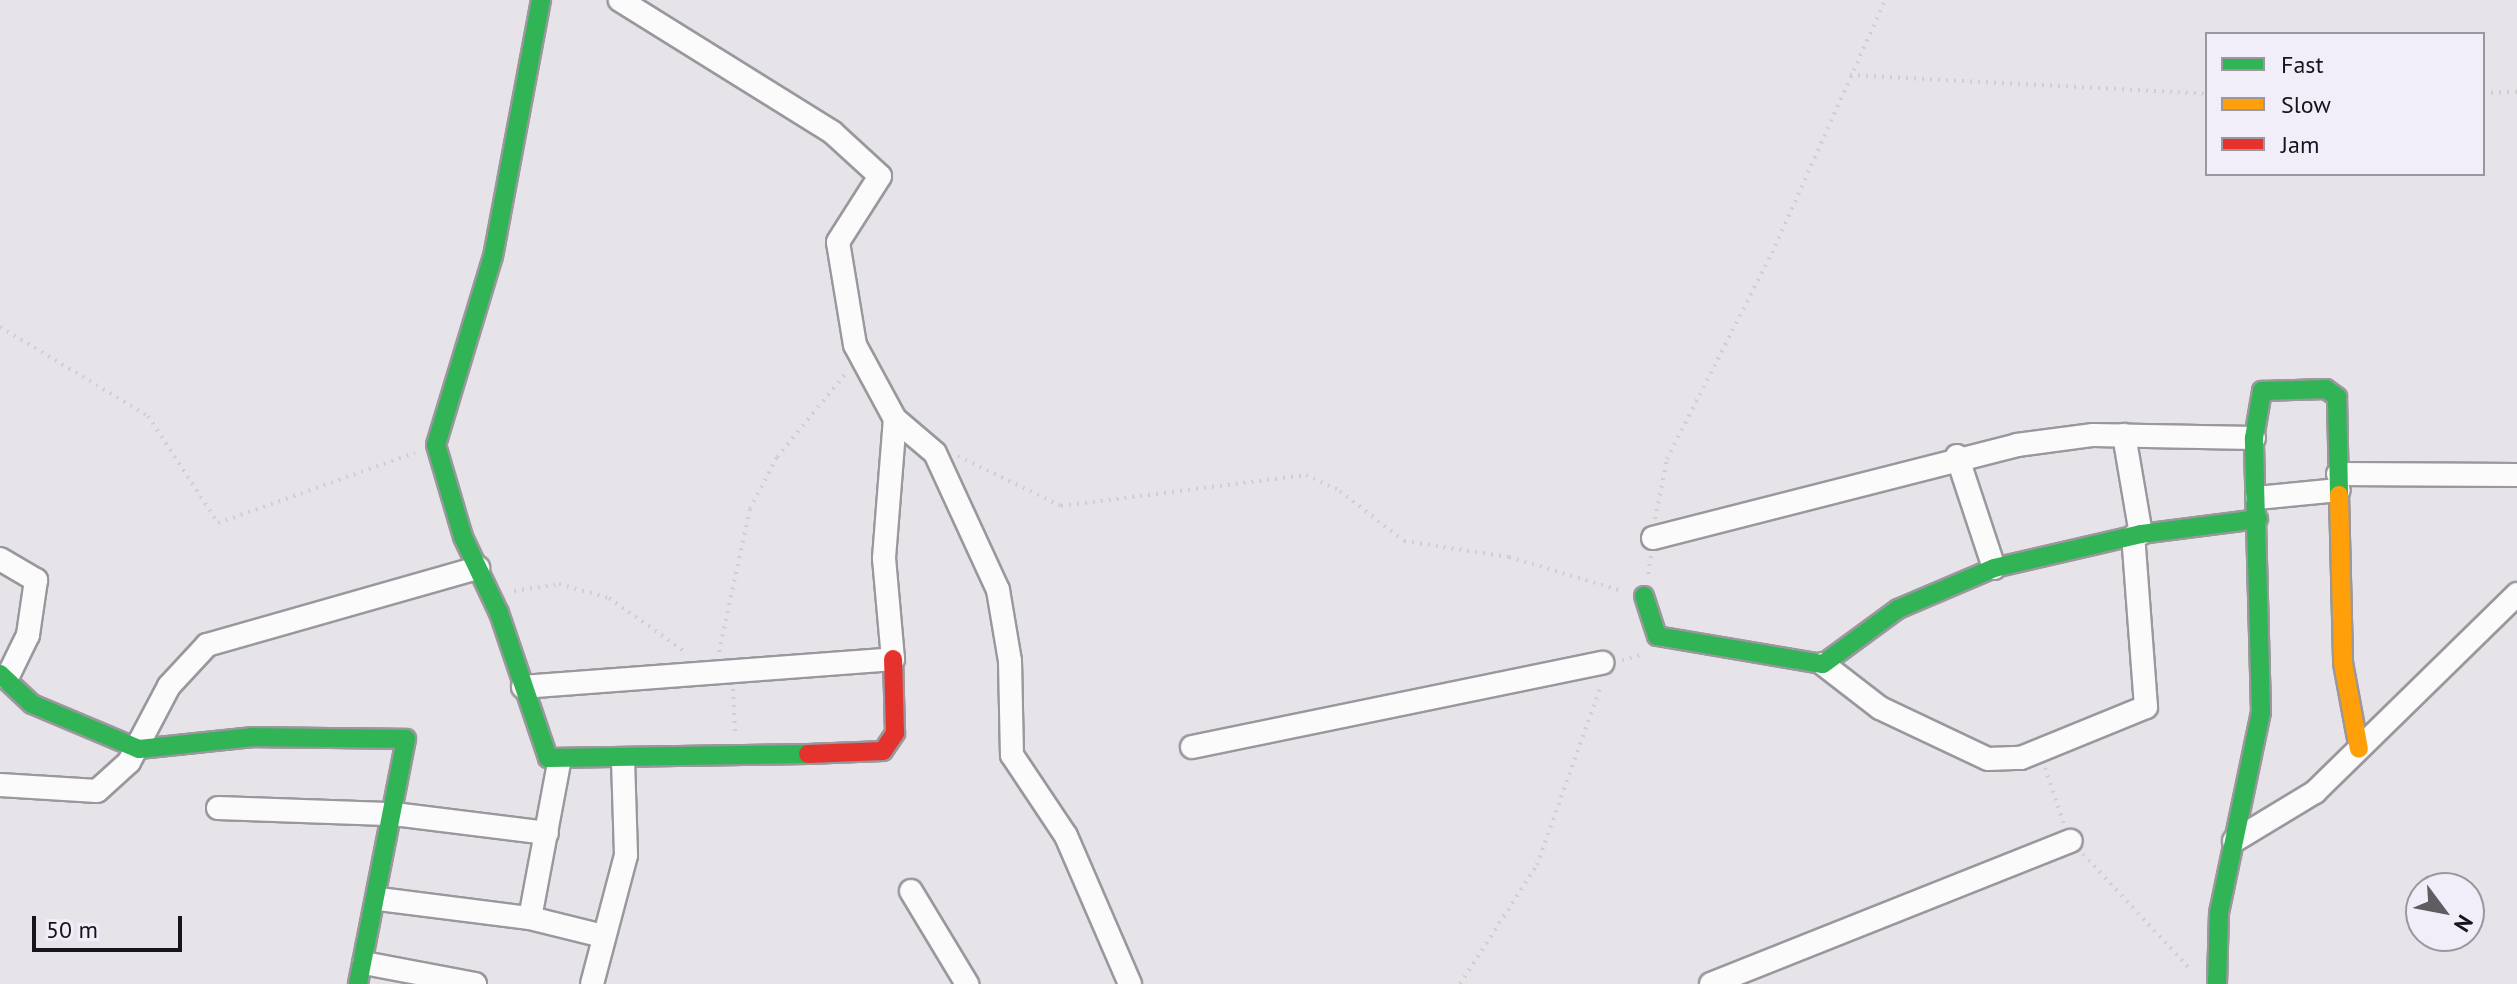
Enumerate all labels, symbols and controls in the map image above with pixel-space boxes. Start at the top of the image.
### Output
legend [2205,32,2485,176]
text: Fast [2281,49,2324,80]
text: Slow [2281,89,2331,120]
text: Jam [2281,129,2319,160]
north arrow [2405,872,2485,952]
scale bar [36,900,186,950]
text: N [2448,910,2479,937]
text: 50 m [46,914,98,945]

